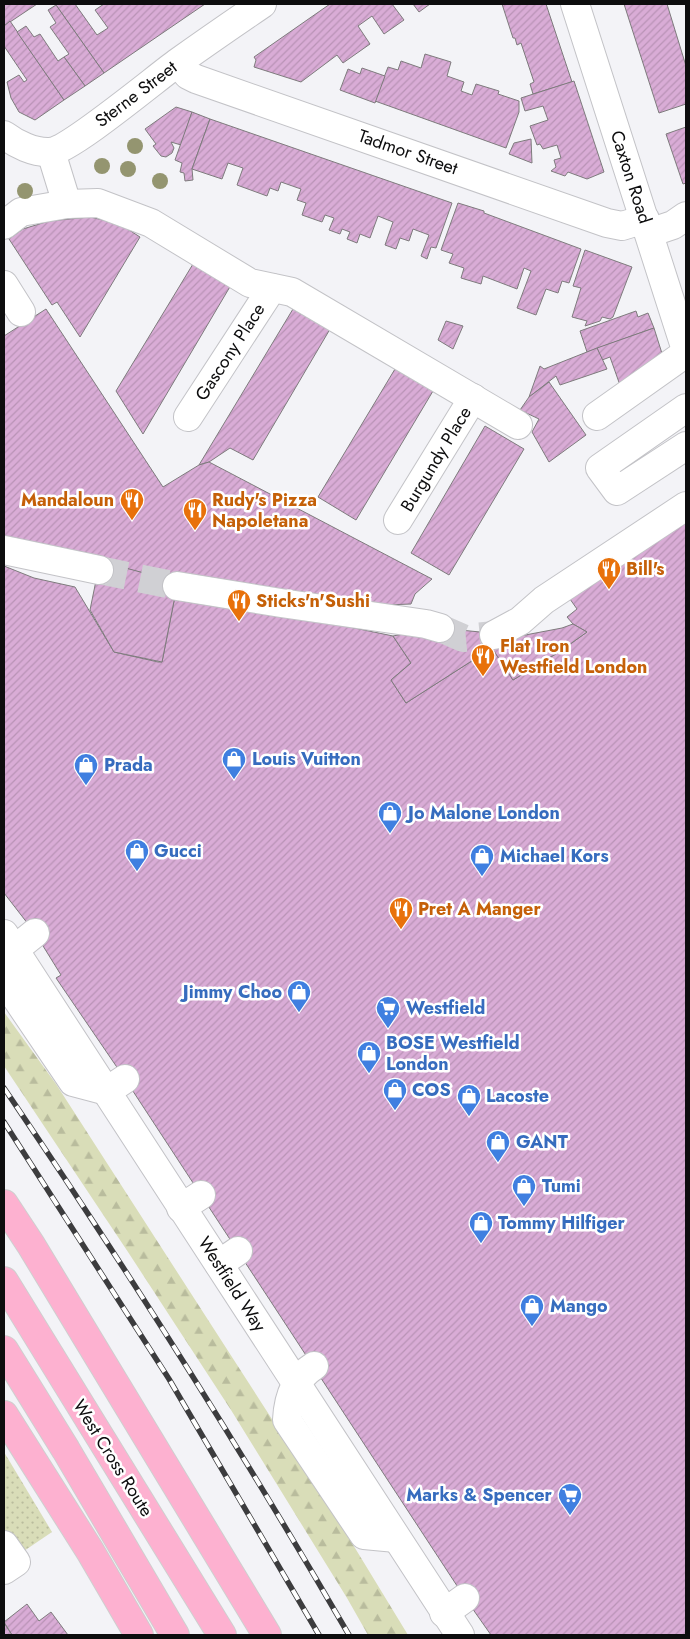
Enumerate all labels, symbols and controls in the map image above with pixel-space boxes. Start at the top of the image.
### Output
street label: Sterne Street [90,54,183,133]
street label: Tadmor Street [355,123,462,181]
street label: Caxton Road [604,127,658,227]
street label: Gascony Place [189,298,271,406]
street label: Burgundy Place [394,401,478,517]
place label: Mandaloun [21,487,114,513]
restaurant icon: Mandaloun [119,487,145,521]
place label: Rudy's Pizza Napoletana [212,487,317,534]
restaurant icon: Rudy's Pizza Napoletana [182,497,208,531]
restaurant icon: Bill's [596,556,622,590]
place label: Bill's [626,556,665,582]
restaurant icon: Sticks'n'Sushi [226,588,252,622]
place label: Sticks'n'Sushi [256,588,370,614]
place label: Flat Iron Westfield London [500,633,647,680]
restaurant icon: Flat Iron Westfield London [470,643,496,677]
shop icon: Louis Vuitton [221,746,247,780]
place label: Louis Vuitton [252,746,361,772]
shop icon: Prada [73,752,99,786]
place label: Prada [104,752,153,778]
shop icon: Jo Malone London [377,800,403,834]
place label: Jo Malone London [405,800,560,826]
shop icon: Gucci [124,838,150,872]
place label: Gucci [154,838,202,864]
shop icon: Michael Kors [469,843,495,877]
place label: Michael Kors [500,843,609,869]
restaurant icon: Pret A Manger [388,896,414,930]
place label: Pret A Manger [418,896,541,922]
place label: Jimmy Choo [180,979,282,1005]
shop icon: Jimmy Choo [286,979,312,1013]
supermarket icon: Westfield [375,995,401,1029]
place label: Westfield [406,995,485,1021]
place label: BOSE Westfield London [386,1030,520,1077]
shop icon: BOSE Westfield London [356,1040,382,1074]
shop icon: COS [382,1077,408,1111]
place label: COS [412,1077,451,1103]
shop icon: Lacoste [456,1083,482,1117]
place label: Lacoste [486,1083,549,1109]
shop icon: GANT [485,1129,511,1163]
place label: GANT [516,1129,569,1155]
shop icon: Tumi [511,1173,537,1207]
place label: Tumi [542,1173,581,1199]
shop icon: Tommy Hilfiger [468,1210,494,1244]
place label: Tommy Hilfiger [498,1210,626,1236]
street label: Westfield Way [192,1231,273,1337]
shop icon: Mango [519,1293,545,1327]
place label: Mango [550,1293,608,1319]
street label: West Cross Route [67,1394,159,1522]
place label: Marks & Spencer [406,1482,553,1508]
supermarket icon: Marks & Spencer [557,1482,583,1516]

